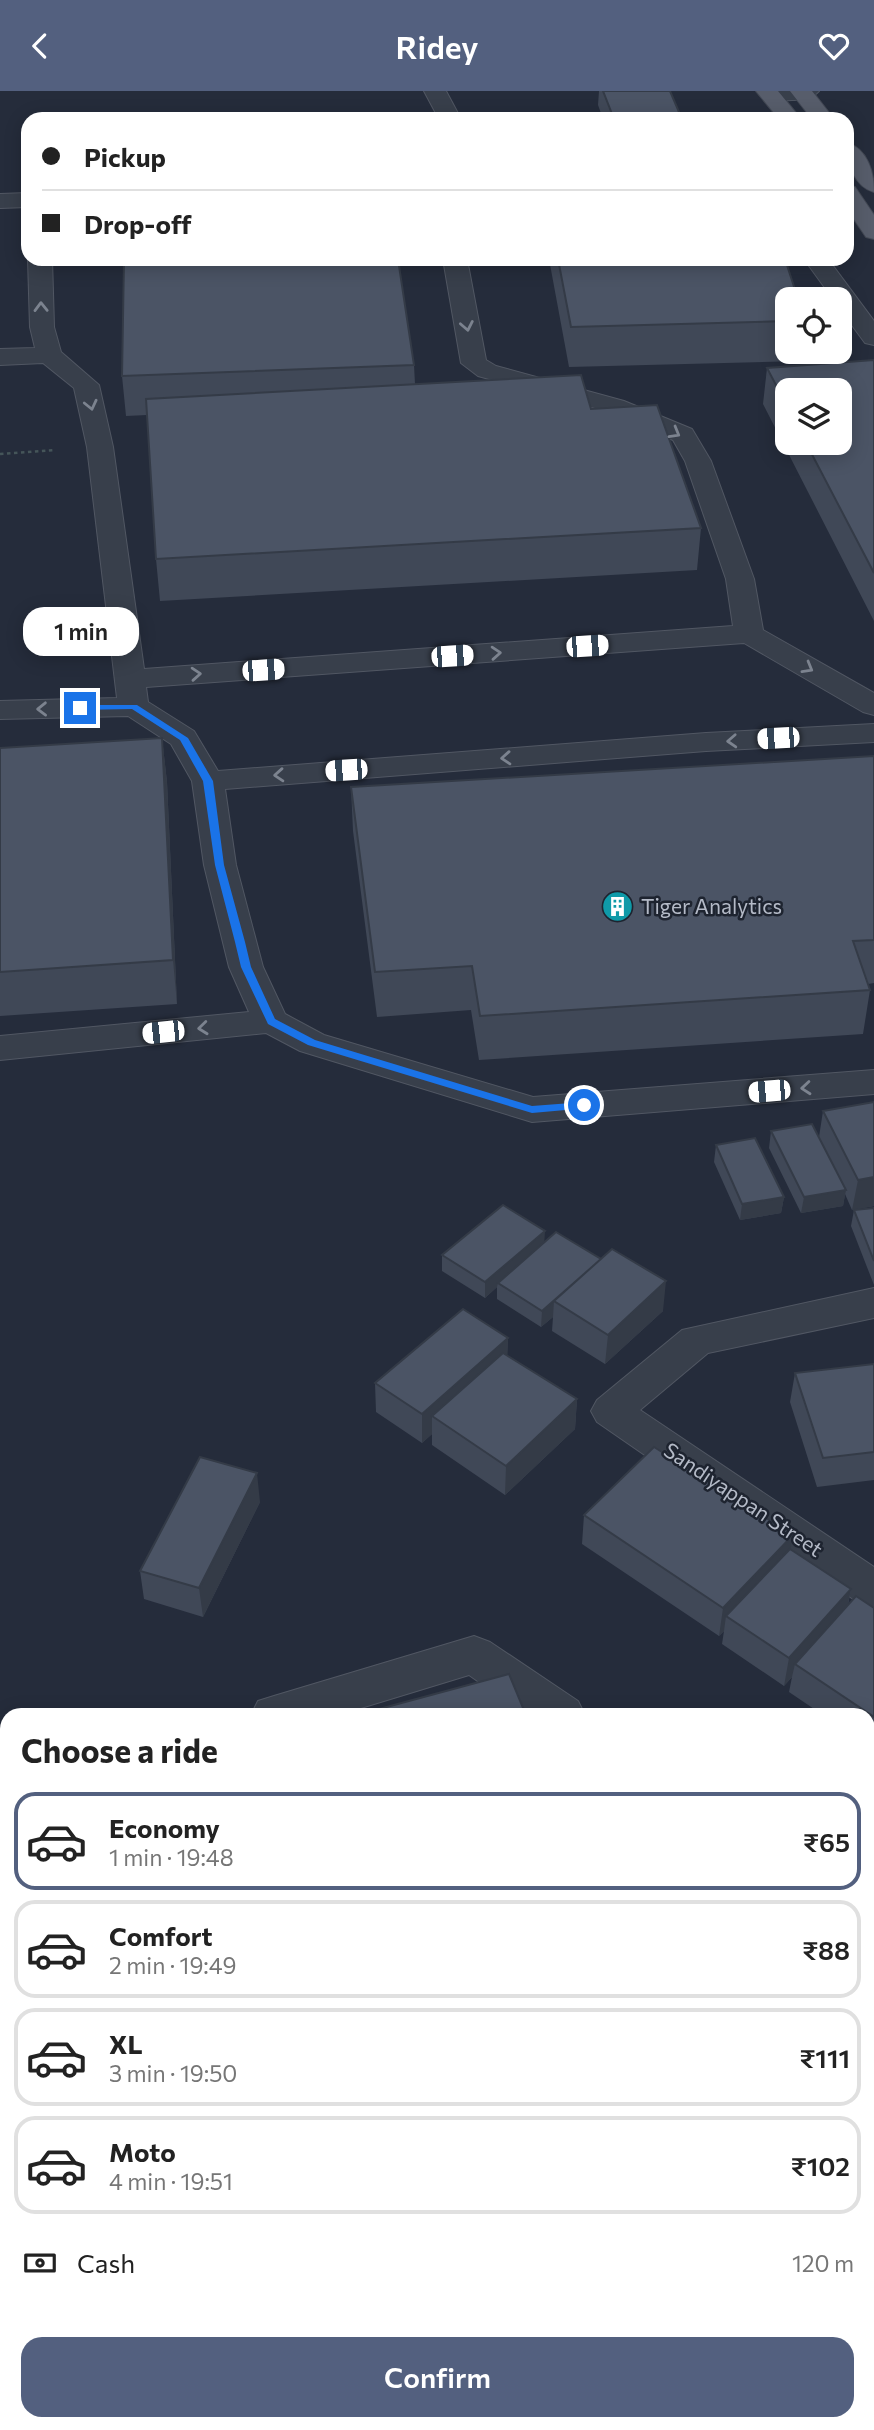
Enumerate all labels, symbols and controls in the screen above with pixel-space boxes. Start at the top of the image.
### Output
text: Ridey [396,26,478,66]
icon: back [21,27,59,65]
icon: heart [815,27,853,65]
text: Pickup [84,141,166,172]
text: Drop-off [84,208,191,239]
map controls [775,287,852,455]
button: locate [775,287,852,364]
one-way arrow [34,302,49,313]
one-way arrow [459,320,474,332]
button: layers [775,378,852,455]
one-way arrow [82,399,97,411]
one-way arrow [668,425,681,438]
callout: 1 min [22,607,138,655]
text: 1 min [54,617,108,645]
car [566,634,609,658]
car [431,644,474,668]
one-way arrow [491,646,502,661]
car [242,658,285,682]
one-way arrow [801,660,814,673]
one-way arrow [191,667,202,682]
route end [64,692,96,724]
one-way arrow [37,701,48,716]
car [757,726,800,750]
one-way arrow [727,733,738,748]
one-way arrow [500,750,511,765]
car [325,758,368,782]
one-way arrow [273,767,284,782]
building icon: Tiger Analytics [601,890,635,924]
place label: Tiger Analytics [641,893,782,918]
car [142,1019,185,1045]
one-way arrow [198,1020,209,1035]
car [748,1079,791,1103]
one-way arrow [800,1080,811,1095]
route start [568,1089,600,1121]
street label: Sandiyappan Street [660,1436,828,1561]
text: Choose a ride [21,1730,218,1770]
icon: car [25,1810,88,1873]
text: Economy [109,1812,220,1843]
text: ₹65 [803,1826,850,1857]
text: 1 min · 19:48 [109,1843,234,1871]
icon: car [25,1918,88,1981]
text: Comfort [109,1920,212,1951]
text: ₹88 [802,1934,850,1965]
text: 2 min · 19:49 [109,1951,237,1979]
icon: car [25,2026,88,2089]
text: XL [109,2028,143,2059]
text: ₹111 [799,2042,850,2073]
text: 3 min · 19:50 [109,2059,237,2087]
icon: car [25,2134,88,2197]
text: Moto [109,2136,176,2167]
text: ₹102 [791,2150,850,2181]
text: 4 min · 19:51 [109,2167,233,2195]
icon: cash [21,2244,59,2282]
text: Cash [77,2247,135,2278]
text: 120 m [792,2249,854,2277]
button: Confirm [21,2337,854,2417]

